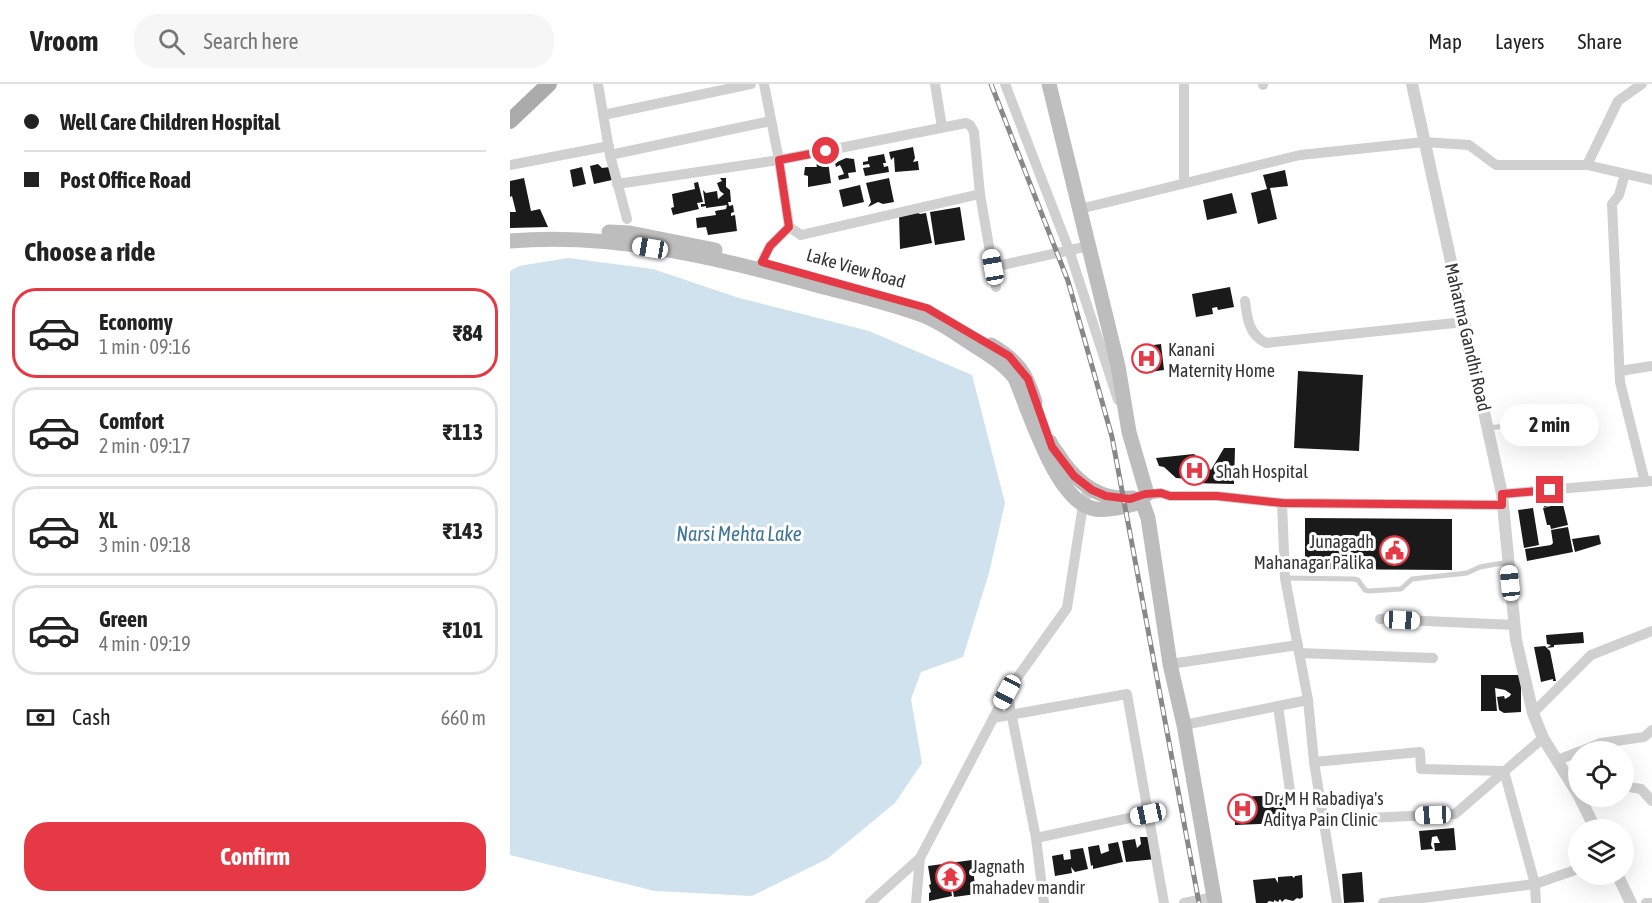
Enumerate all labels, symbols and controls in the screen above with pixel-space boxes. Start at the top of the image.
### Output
search box [134,14,554,68]
text: Vroom [30,25,98,57]
icon: search [155,25,188,58]
text: Search here [203,28,298,54]
text: Map [1428,29,1462,53]
text: Layers [1495,29,1545,53]
text: Share [1578,29,1622,53]
text: Well Care Children Hospital [60,109,280,135]
route start [812,137,839,164]
text: Post Office Road [60,167,191,193]
text: Choose a ride [24,236,156,267]
car [631,236,669,260]
street label: Lake View Road [804,244,908,292]
car [981,248,1005,286]
street label: Mahatma Gandhi Road [1441,261,1495,413]
icon: car [27,306,81,360]
text: Economy [99,309,173,335]
text: ₹84 [453,320,483,346]
text: 1 min · 09:16 [99,335,191,358]
place label: Kanani Maternity Home [1168,339,1275,381]
hospital icon: Kanani Maternity Home [1131,343,1163,375]
callout: 2 min [1500,403,1600,445]
icon: car [27,405,81,459]
text: Comfort [99,408,164,434]
text: 2 min [1529,413,1570,436]
text: ₹113 [443,419,483,445]
text: 2 min · 09:17 [99,434,191,457]
hospital icon: Shah Hospital [1179,455,1211,487]
place label: Shah Hospital [1216,461,1308,482]
route end [1536,476,1563,503]
icon: car [27,504,81,558]
text: XL [99,507,117,533]
text: ₹143 [443,518,483,544]
water label: Narsi Mehta Lake [676,522,802,545]
place label: Junagadh Mahanagar Palika [1254,531,1374,573]
text: 3 min · 09:18 [99,533,191,556]
public building icon: Junagadh Mahanagar Palika [1379,535,1411,567]
car [1499,564,1521,602]
icon: car [27,603,81,657]
text: Green [99,606,148,632]
car [1384,610,1420,630]
text: ₹101 [443,617,483,643]
text: 4 min · 09:19 [99,632,191,655]
car [991,672,1023,712]
icon: cash [24,701,57,734]
text: Cash [72,704,111,730]
text: 660 m [441,706,486,729]
map controls [1568,741,1634,885]
button: locate [1568,741,1634,807]
place label: Dr. M H Rabadiya's Aditya Pain Clinic [1264,788,1384,830]
hospital icon: Dr. M H Rabadiya's Aditya Pain Clinic [1227,792,1259,824]
car [1129,801,1167,827]
car [1415,805,1451,825]
button: layers [1568,819,1634,885]
button: Confirm [24,822,486,891]
place label: Jagnath mahadev mandir [972,856,1086,898]
temple icon: Jagnath mahadev mandir [935,860,967,892]

